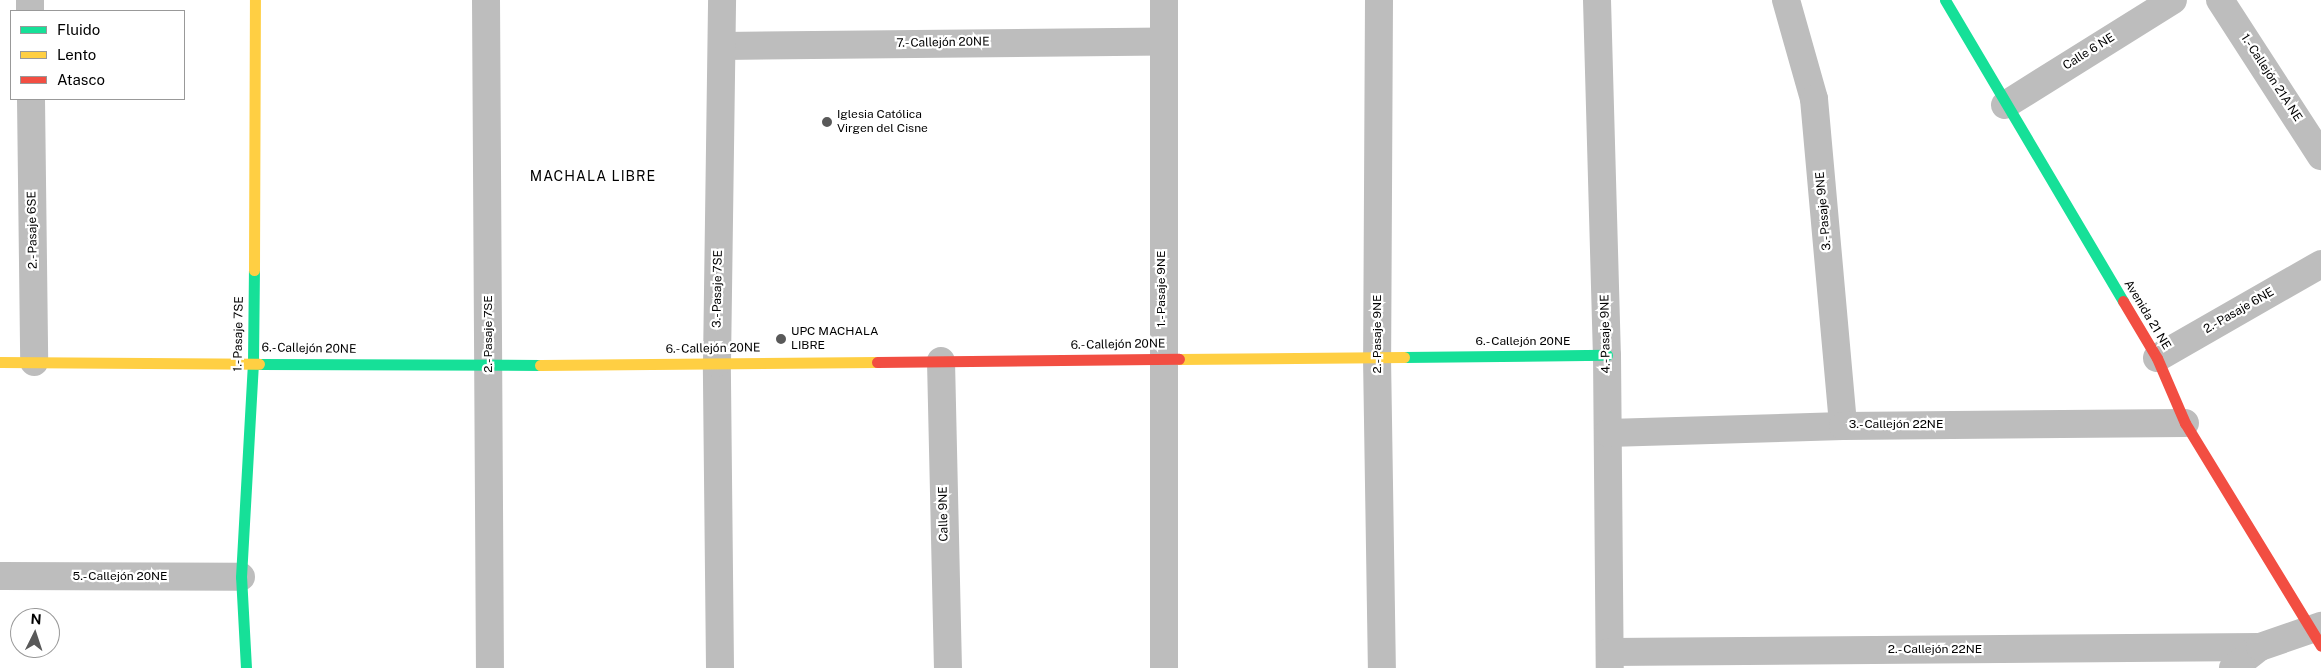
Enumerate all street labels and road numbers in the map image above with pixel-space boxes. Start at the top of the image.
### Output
street label: Calle 6 NE [2061,30,2117,74]
street label: 1.- Callejón 21A NE [2237,31,2305,125]
street label: 7.- Callejón 20NE [895,35,991,51]
street label: 3.- Pasaje 9NE [1813,170,1835,252]
street label: 2.- Pasaje 6SE [25,190,41,270]
street label: 3.- Pasaje 7SE [710,249,726,329]
street label: 1.- Pasaje 9NE [1155,250,1169,328]
street label: Avenida 21 NE [2121,278,2173,352]
street label: 2.- Pasaje 6NE [2200,285,2278,337]
street label: 4.- Pasaje 9NE [1598,293,1614,375]
street label: 2.- Pasaje 7SE [482,294,496,374]
street label: 2.- Pasaje 9NE [1371,294,1385,374]
street label: 1.- Pasaje 7SE [231,295,247,373]
street label: 6.- Callejón 20NE [1475,335,1571,349]
street label: 6.- Callejón 20NE [1069,337,1167,353]
street label: 6.- Callejón 20NE [260,341,358,357]
street label: 6.- Callejón 20NE [664,341,762,357]
street label: 3.- Callejón 22NE [1848,418,1944,432]
street label: Calle 9NE [936,486,952,542]
street label: 5.- Callejón 20NE [71,570,169,584]
street label: 2.- Callejón 22NE [1887,643,1983,657]

